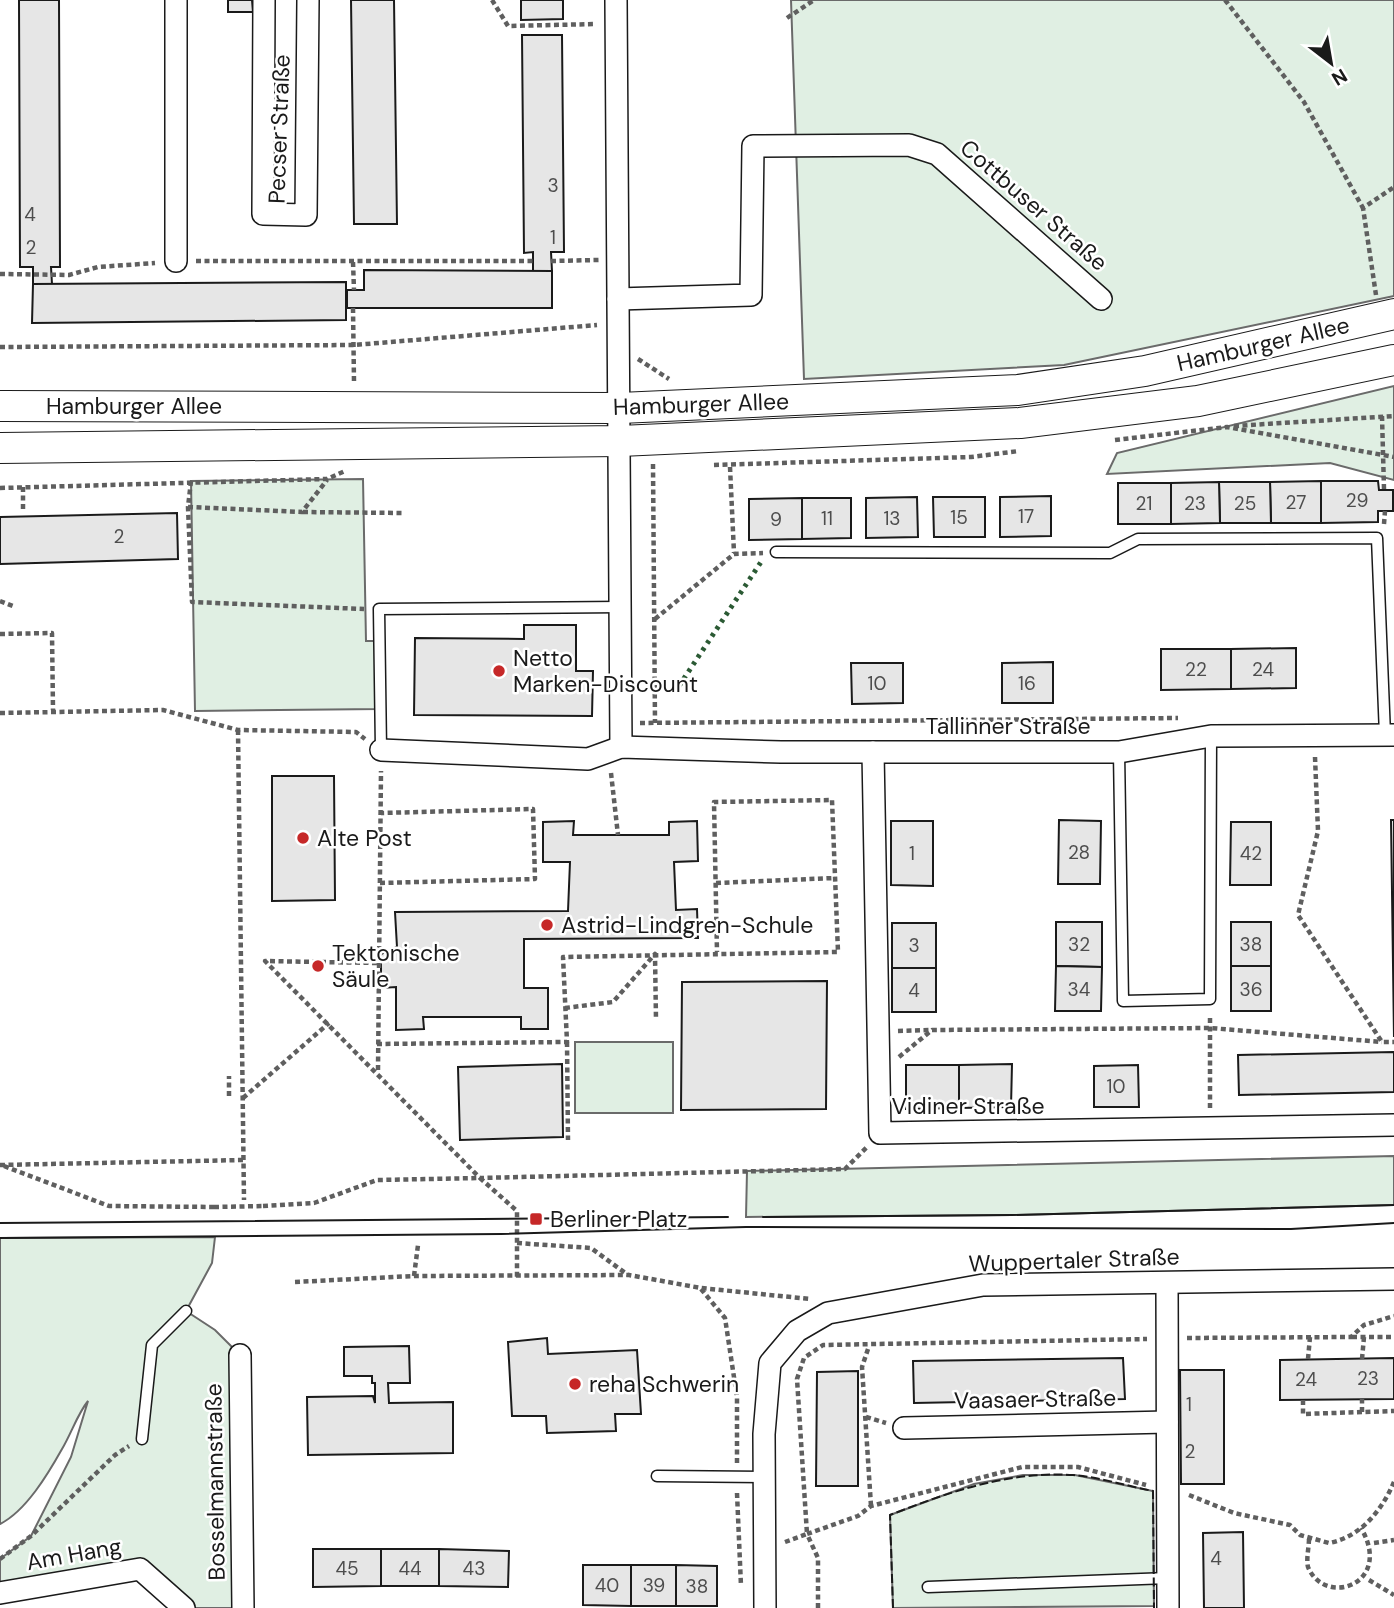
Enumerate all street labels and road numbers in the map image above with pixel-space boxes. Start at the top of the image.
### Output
street label: Pecser Straße [261,54,297,204]
street label: Cottbuser Straße [954,133,1114,277]
street label: Hamburger Allee [1174,310,1352,378]
street label: Hamburger Allee [612,386,790,422]
street label: Hamburger Allee [46,391,222,421]
street label: Tallinner Straße [926,711,1090,741]
street label: Vidiner Straße [891,1091,1045,1121]
street label: Wuppertaler Straße [968,1241,1180,1279]
street label: Bosselmannstraße [198,1383,232,1581]
street label: Vaasaer Straße [954,1383,1116,1415]
street label: Am Hang [24,1531,124,1577]

